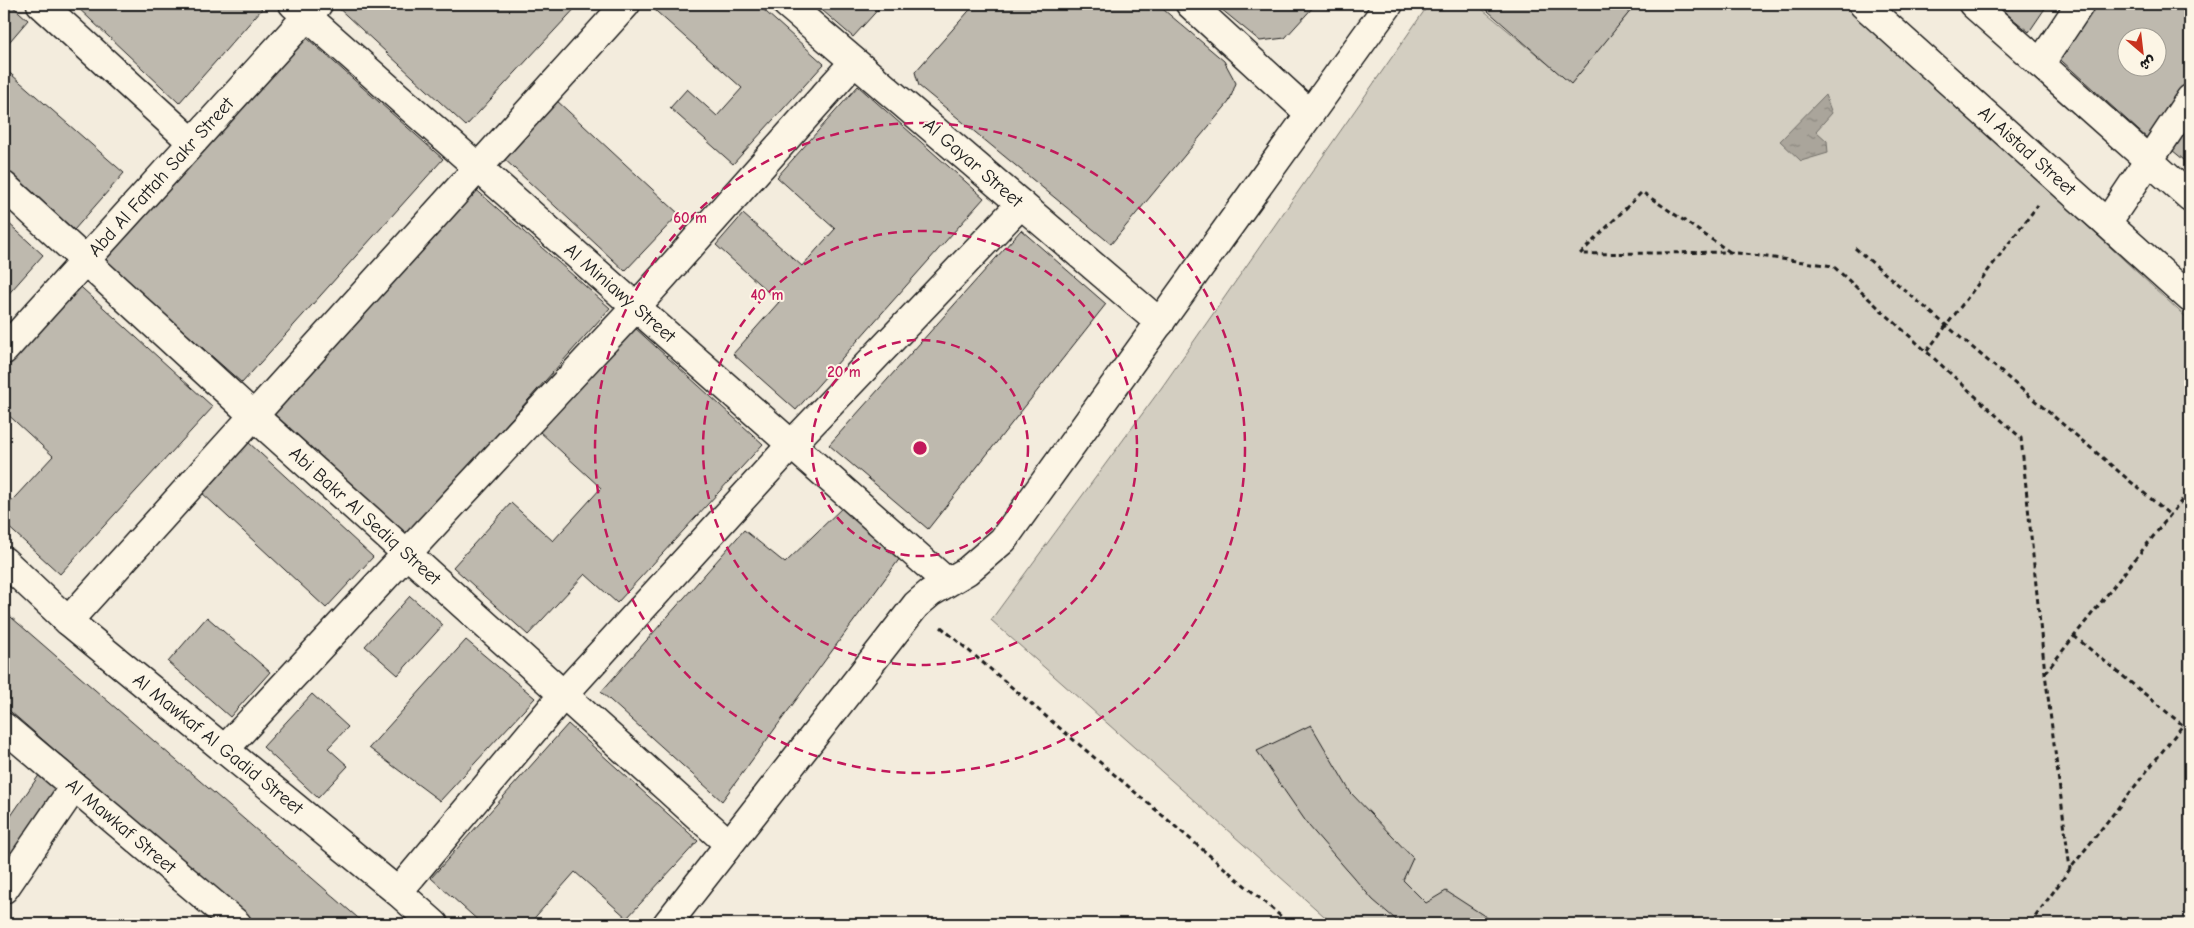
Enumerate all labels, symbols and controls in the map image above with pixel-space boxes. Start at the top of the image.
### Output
north arrow [2116,28,2166,78]
text: ش [2137,52,2159,74]
street label: Abd Al Fattah Sakr Street [84,93,239,261]
street label: Al Aistad Street [1974,102,2081,201]
street label: Al Gayar Street [919,114,1028,212]
text: 60 m [673,209,707,227]
street label: Al Miniawy Street [560,239,681,348]
text: 40 m [751,286,784,304]
text: 20 m [827,363,861,381]
centre of rings [911,439,929,457]
street label: Abi Bakr Al Sediq Street [285,442,446,590]
street label: Al Mawkaf Al Gadid Street [129,669,308,820]
street label: Al Mawkaf Street [62,774,181,879]

